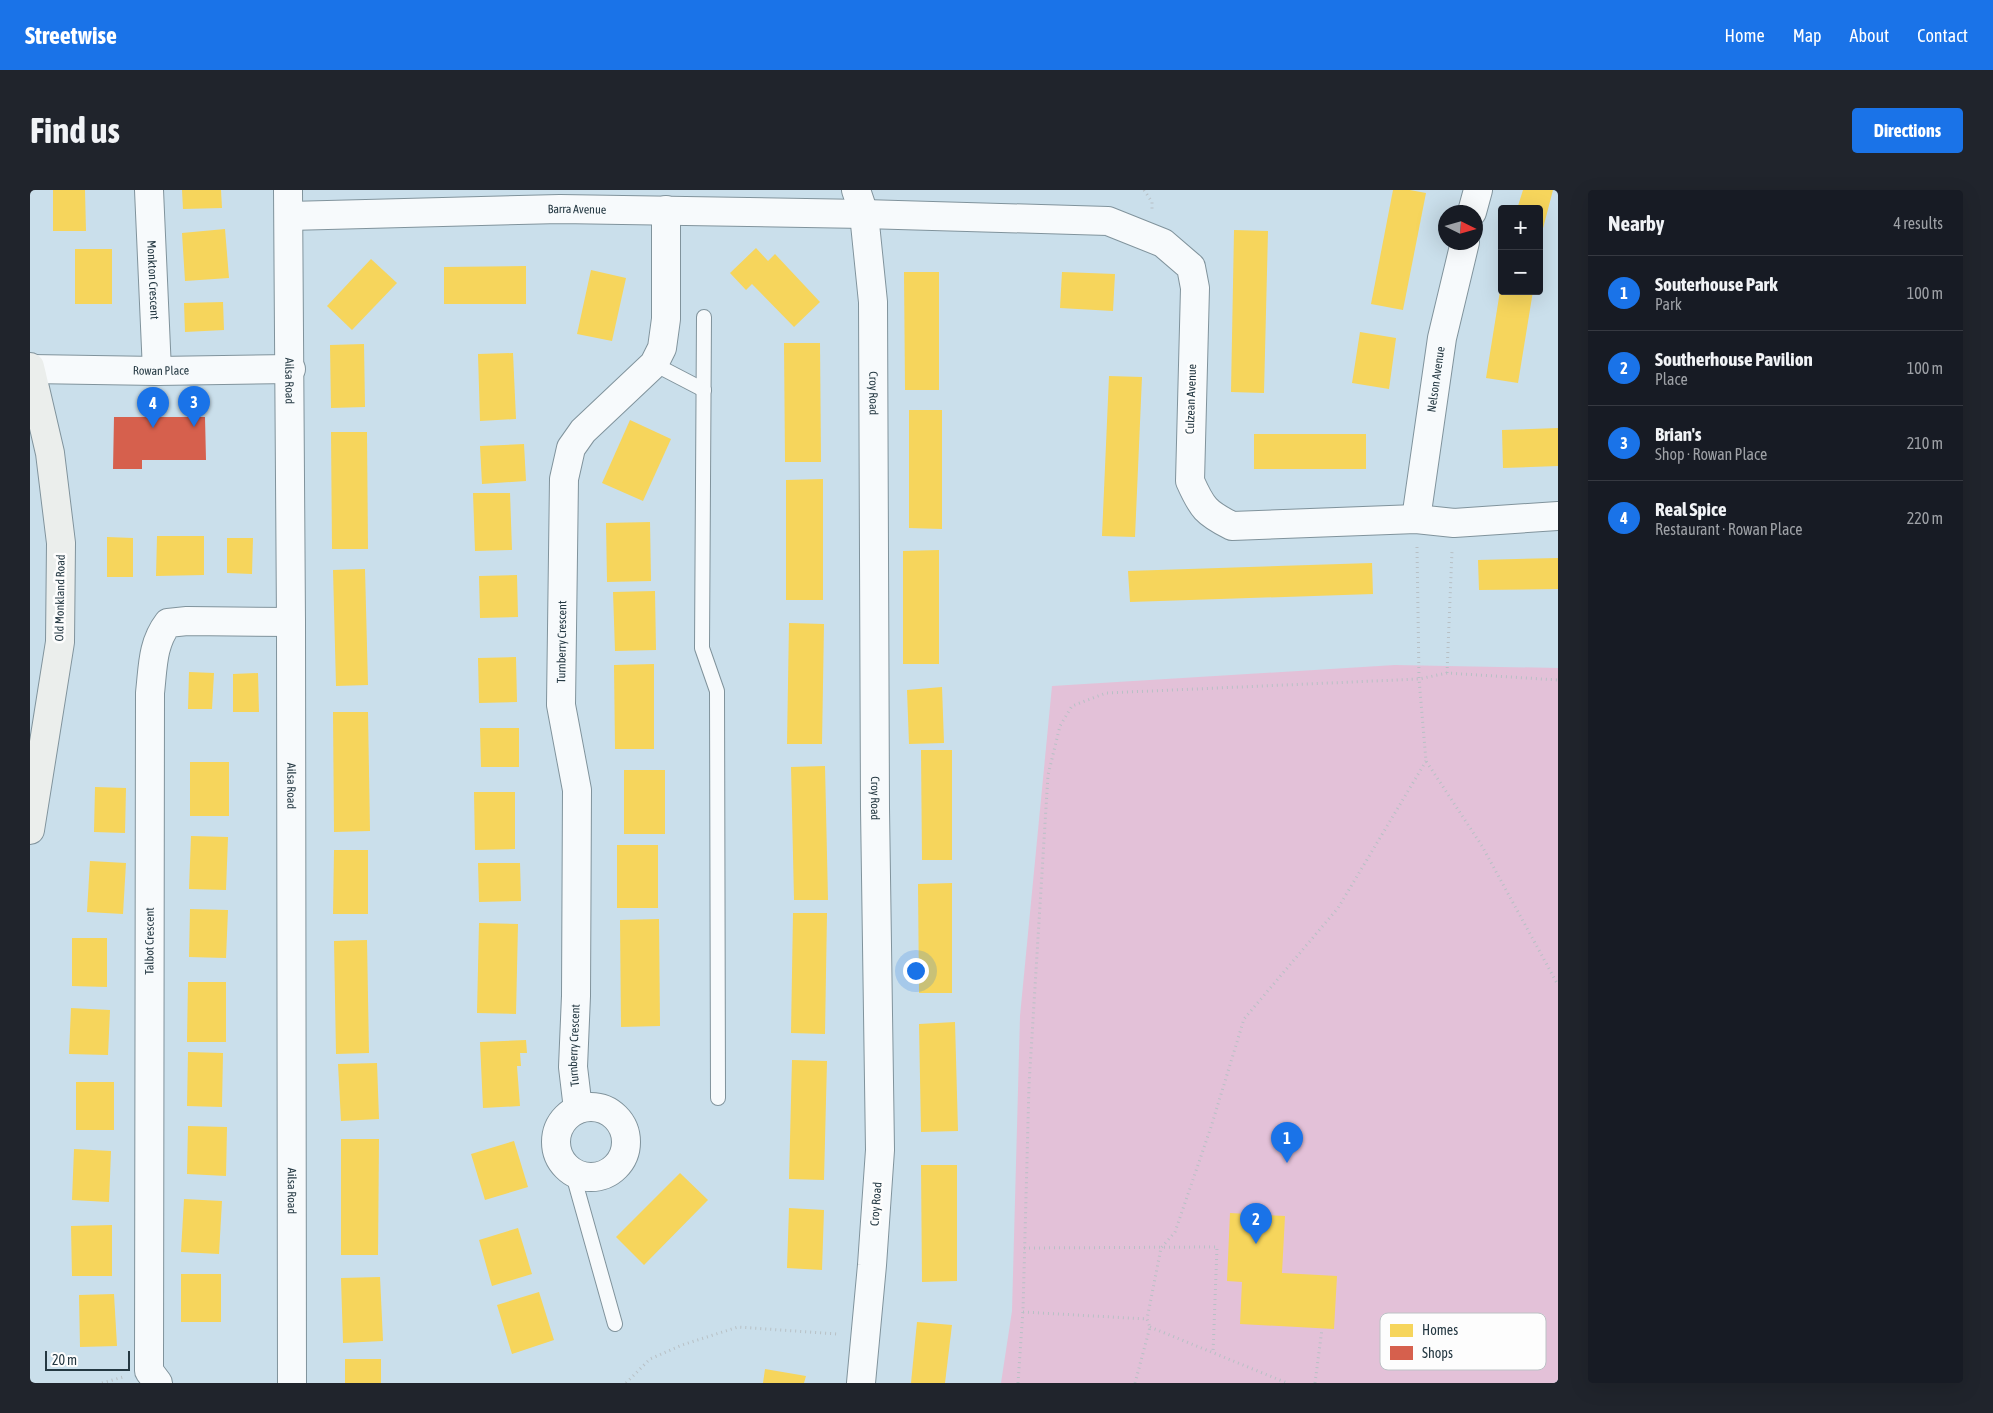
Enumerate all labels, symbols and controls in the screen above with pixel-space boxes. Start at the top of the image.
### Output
text: Streetwise [25,22,117,49]
text: Home [1725,25,1765,46]
text: Map [1793,25,1822,46]
text: About [1850,25,1889,46]
text: Contact [1917,25,1968,46]
button: Directions [1852,108,1963,153]
text: Find us [30,110,120,150]
street label: Barra Avenue [547,202,606,217]
north arrow [1438,205,1483,250]
map controls [1498,205,1543,295]
button: + [1498,205,1543,250]
text: Nearby [1608,211,1664,235]
text: 4 results [1893,214,1943,232]
street label: Monkton Crescent [144,240,162,320]
button: − [1498,250,1543,295]
text: Souterhouse Park [1655,273,1778,295]
text: 1 [1620,284,1628,302]
text: 100 m [1907,284,1943,302]
text: Park [1655,295,1682,313]
street label: Nelson Avenue [1424,346,1448,413]
text: Southerhouse Pavilion [1655,348,1813,370]
street label: Ailsa Road [282,358,296,404]
text: 2 [1620,359,1628,377]
text: 100 m [1907,359,1943,377]
street label: Rowan Place [133,364,189,378]
street label: Culzean Avenue [1183,364,1199,434]
text: Place [1655,370,1688,388]
street label: Croy Road [866,371,880,415]
pin: 3 [178,386,210,427]
pin: 4 [137,387,169,428]
text: Brian's [1655,423,1701,445]
text: 3 [1620,434,1628,452]
text: 210 m [1907,434,1943,452]
text: Shop · Rowan Place [1655,445,1767,463]
text: Real Spice [1655,498,1727,520]
text: 4 [1620,509,1628,527]
text: 220 m [1907,509,1943,527]
text: Restaurant · Rowan Place [1655,520,1803,538]
street label: Old Monkland Road [52,554,68,642]
street label: Turnberry Crescent [554,600,569,683]
street label: Ailsa Road [284,763,298,809]
street label: Croy Road [868,776,882,820]
street label: Talbot Crescent [143,907,157,975]
your location [903,958,929,984]
street label: Turnberry Crescent [566,1003,583,1087]
pin: 1 [1271,1122,1303,1163]
street label: Ailsa Road [285,1168,299,1214]
street label: Croy Road [867,1182,885,1226]
pin: 2 [1240,1203,1272,1244]
legend [1380,1313,1546,1370]
text: Homes [1422,1322,1458,1338]
text: Shops [1422,1345,1453,1361]
scale bar [45,1348,130,1371]
text: 20 m [52,1352,77,1368]

